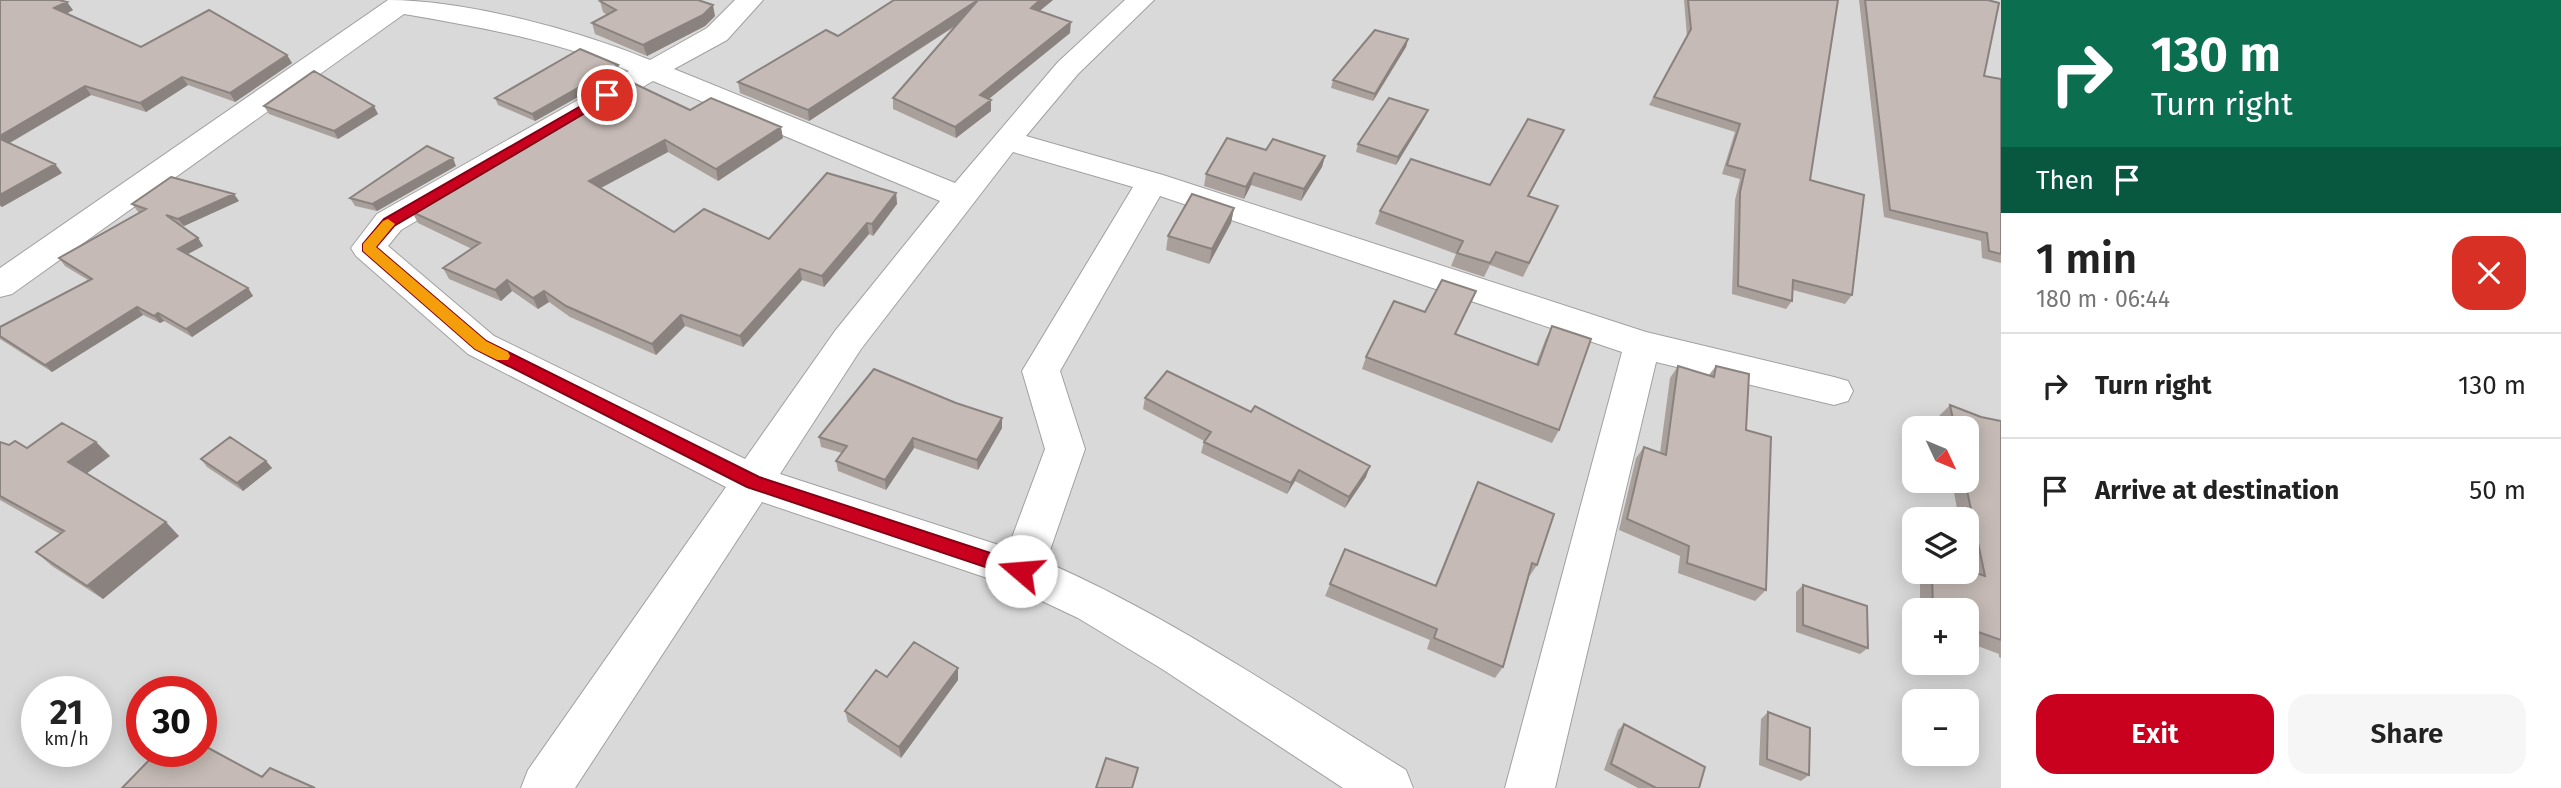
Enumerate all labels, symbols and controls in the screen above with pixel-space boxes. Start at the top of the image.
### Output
text: 130 m [2151,25,2281,84]
icon: right [2036,28,2127,119]
pin [577,65,637,125]
icon: arrive [588,76,626,114]
text: Turn right [2151,85,2293,123]
icon: arrive [2108,161,2146,199]
text: Then [2036,165,2094,196]
text: 1 min [2036,234,2137,284]
button: close [2452,236,2526,310]
text: 180 m · 06:44 [2036,285,2170,313]
icon: right [2036,367,2074,405]
text: Turn right [2095,370,2212,401]
text: 130 m [2458,370,2526,401]
north arrow [1902,416,1979,494]
map controls [1902,416,1979,766]
icon: arrive [2036,472,2074,510]
text: Arrive at destination [2095,475,2339,506]
text: 50 m [2469,475,2526,506]
button: layers [1902,507,1979,584]
position arrow [984,534,1058,608]
button: + [1902,598,1979,675]
speed limit sign: 30 [126,676,217,767]
button: − [1902,689,1979,766]
text: 21 [50,691,83,733]
button: Exit [2036,694,2274,774]
button: Share [2288,694,2526,774]
text: km/h [44,728,89,750]

